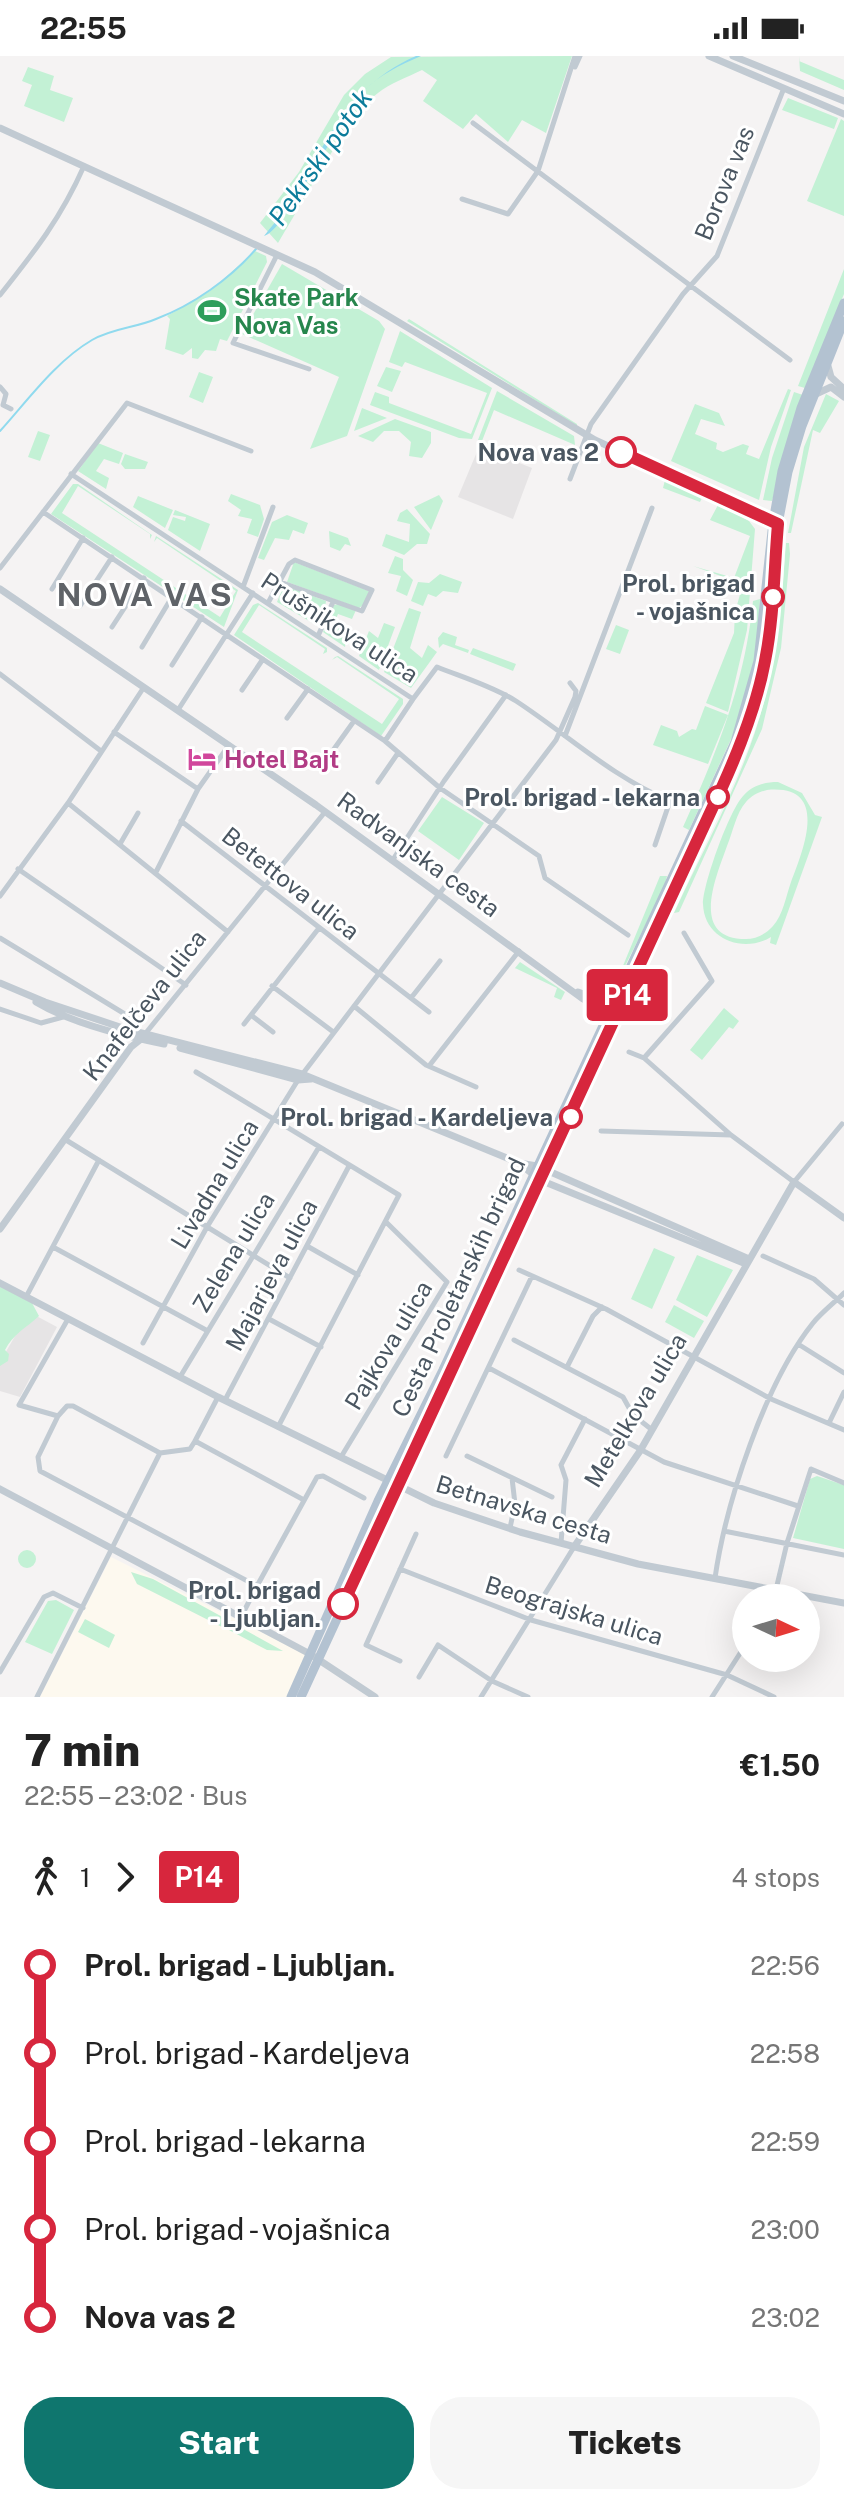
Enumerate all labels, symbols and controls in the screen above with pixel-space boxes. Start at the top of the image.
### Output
text: 22:55 [40,10,127,46]
water label: Pekrski potok [262,83,378,231]
street label: Borova vas [689,122,759,244]
place label: Skate Park Nova Vas [234,283,359,339]
sports icon: Skate Park Nova Vas [197,296,227,326]
marker: Nova vas 2 [606,437,636,467]
place label: Nova vas 2 [477,438,599,466]
street label: Prušnikova ulica [256,566,424,688]
place label: Prol. brigad - vojašnica [622,569,755,625]
district label: NOVA VAS [56,576,234,613]
marker: Prol. brigad - vojašnica [762,586,784,608]
hotel icon: Hotel Bajt [187,744,217,774]
place label: Hotel Bajt [224,745,339,773]
place label: Prol. brigad - lekarna [464,783,700,811]
street label: Radvanjska cesta [332,786,506,922]
marker: Prol. brigad - lekarna [707,786,729,808]
street label: Betettova ulica [217,821,365,945]
street label: Knafelčeva ulica [77,924,211,1086]
line badge: P14 [581,969,673,1021]
text: P14 [603,978,651,1011]
place label: Prol. brigad - Kardeljeva [280,1103,553,1131]
marker: Prol. brigad - Kardeljeva [560,1106,582,1128]
street label: Livadna ulica [164,1114,264,1254]
street label: Cesta Proletarskih brigad [386,1153,530,1421]
street label: Zelena ulica [186,1187,280,1317]
street label: Majarjeva ulica [219,1195,323,1355]
street label: Pajkova ulica [339,1276,437,1414]
street label: Metelkova ulica [578,1328,692,1492]
street label: Betnavska cesta [433,1469,615,1549]
street label: Beograjska ulica [482,1570,666,1650]
place label: Prol. brigad - Ljubljan. [188,1576,321,1632]
north arrow [732,1584,820,1672]
map controls [732,1584,820,1672]
marker: Prol. brigad - Ljubljan. [328,1589,358,1619]
text: 7 min [24,1724,140,1776]
text: €1.50 [740,1747,820,1783]
text: 22:55 – 23:02 · Bus [24,1780,247,1811]
icon: walk [24,1855,68,1899]
icon: forward [103,1855,147,1899]
text: P14 [175,1860,223,1893]
text: 1 [80,1862,91,1893]
text: 4 stops [731,1862,820,1893]
text: Prol. brigad - Ljubljan. [84,1947,395,1983]
text: 22:56 [750,1950,820,1981]
text: Prol. brigad - Kardeljeva [84,2035,410,2071]
text: 22:58 [750,2038,820,2069]
text: Prol. brigad - lekarna [84,2123,366,2159]
text: 22:59 [750,2126,820,2157]
text: Prol. brigad - vojašnica [84,2211,391,2247]
text: 23:00 [751,2214,820,2245]
text: Nova vas 2 [84,2299,236,2335]
text: 23:02 [751,2302,820,2333]
button: Start [24,2397,414,2489]
button: Tickets [430,2397,820,2489]

